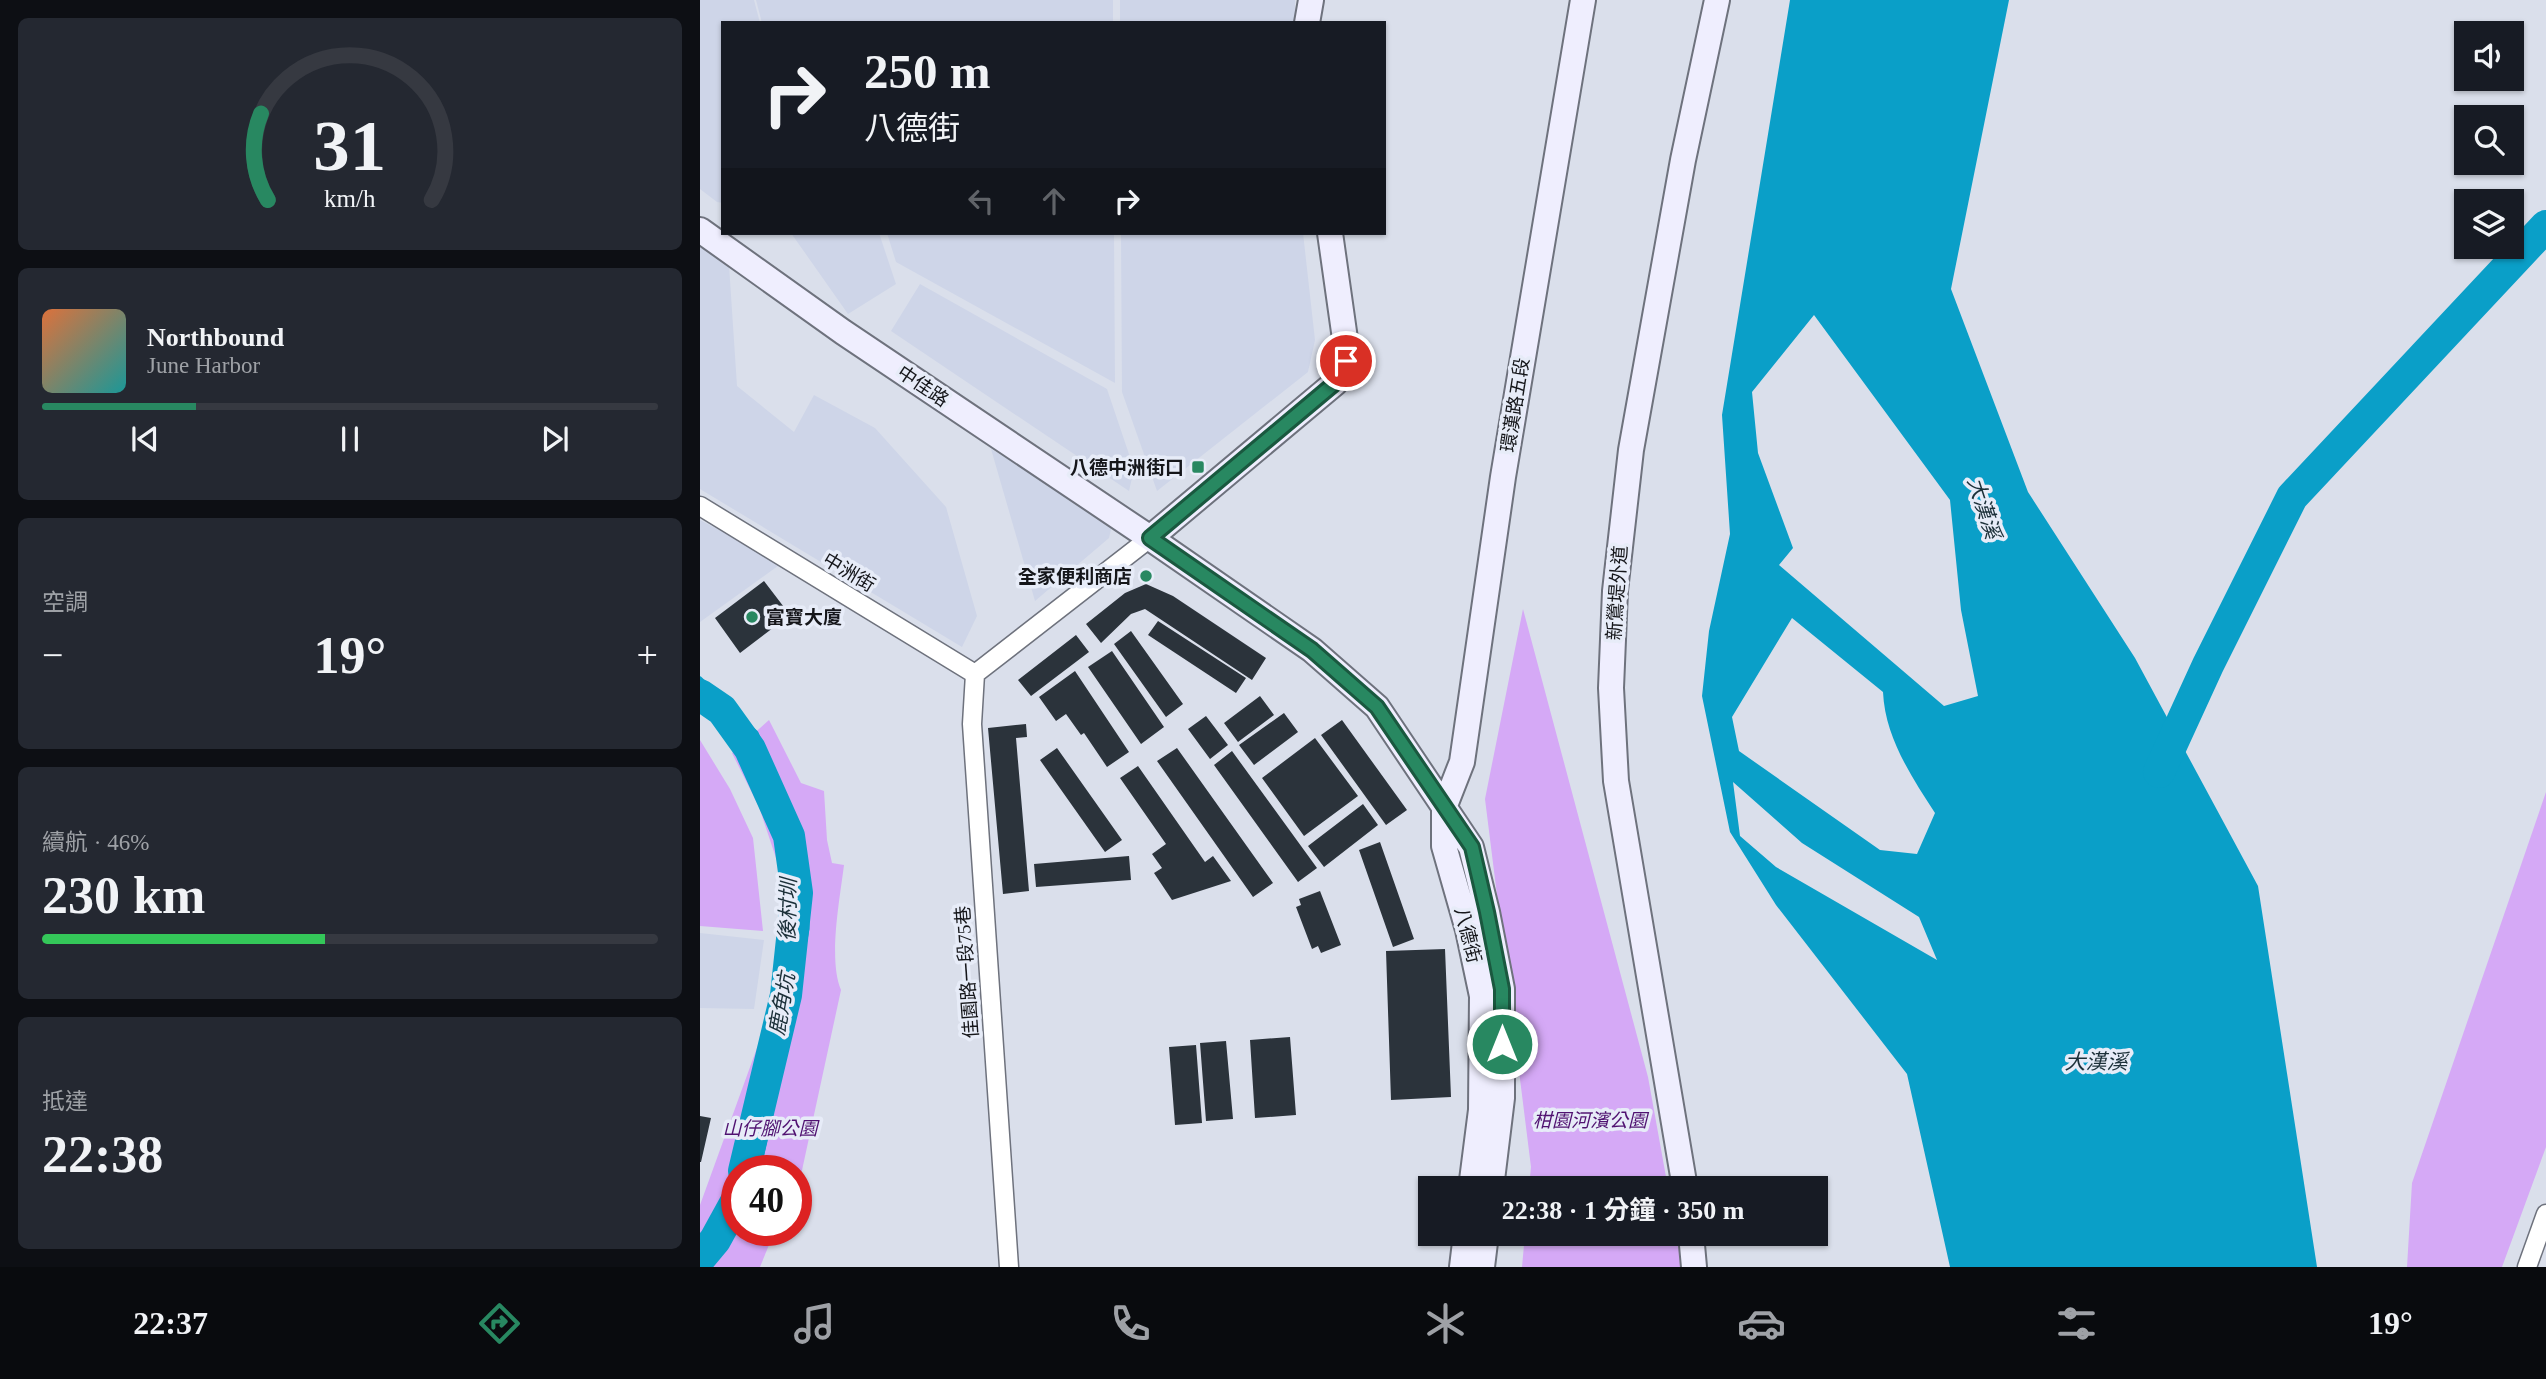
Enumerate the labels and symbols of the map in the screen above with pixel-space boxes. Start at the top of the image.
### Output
pin [1316,331,1376,391]
street label: 環漢路五段 [1497,356,1533,454]
street label: 中佳路 [893,361,953,411]
place label: 八德中洲街口 [1070,457,1184,478]
marker: 八德中洲街口 [1190,459,1206,475]
water label: 大漢溪 [1963,474,2006,545]
street label: 新鶯堤外道 [1603,545,1631,641]
street label: 中洲街 [819,548,879,596]
place label: 全家便利商店 [1018,566,1132,587]
marker: 全家便利商店 [1138,568,1154,584]
place label: 富寶大廈 [766,607,842,628]
marker: 富寶大廈 [744,609,760,625]
water label: 後村圳 [775,875,801,942]
street label: 佳園路一段75巷 [952,905,982,1039]
street label: 八德街 [1451,905,1485,965]
water label: 鹿角坑 [765,968,800,1037]
position arrow [1465,1007,1539,1081]
water label: 大漢溪 [2065,1050,2130,1074]
park label: 柑園河濱公園 [1533,1110,1650,1131]
park label: 山仔腳公園 [722,1118,820,1139]
speed limit sign: 40 [721,1155,812,1246]

